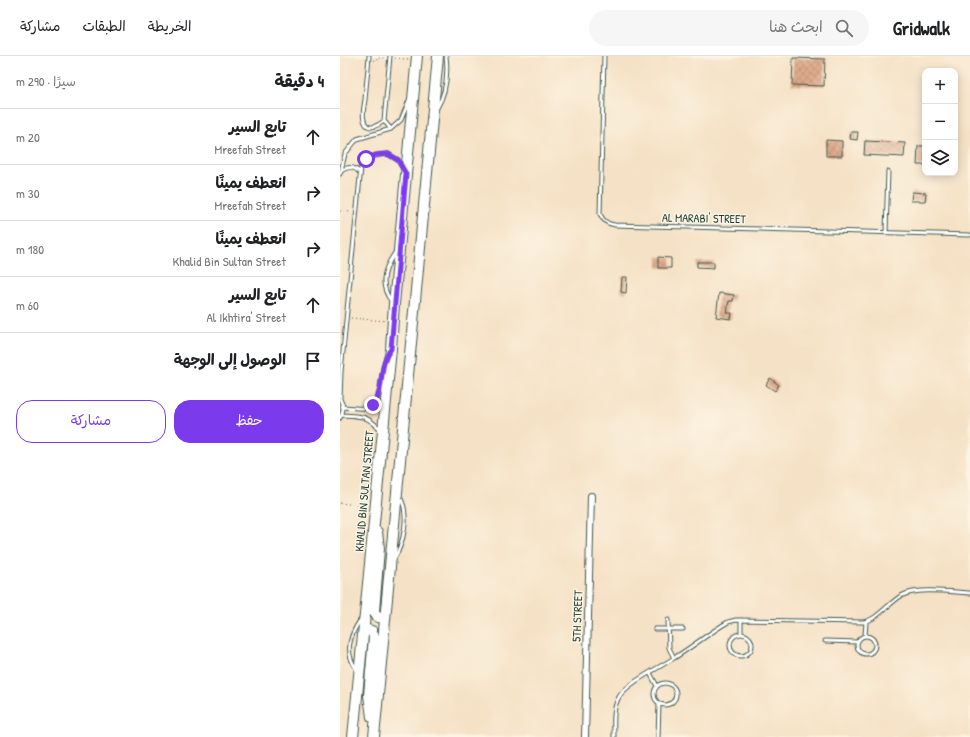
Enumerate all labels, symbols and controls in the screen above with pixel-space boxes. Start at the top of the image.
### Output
search box [589,10,869,46]
text: Gridwalk [893,15,950,41]
text: مشاركة [20,16,60,35]
text: الطبقات [82,16,126,35]
text: الخريطة [148,16,191,35]
text: ابحث هنا [769,16,823,37]
icon: search [833,17,855,39]
map controls [922,68,958,176]
button: + [922,68,958,104]
text: 4 دقيقة [274,69,324,92]
text: سيرًا · 290 m [16,72,76,90]
button: − [922,104,958,140]
text: تابع السير [229,116,286,137]
icon: ahead [302,126,324,148]
text: 20 m [16,128,40,146]
text: Mreefah Street [214,140,286,158]
button: layers [922,140,958,176]
route start [357,150,375,168]
text: انعطف يمينًا [216,172,286,193]
icon: right [302,182,324,204]
text: 30 m [16,184,40,202]
text: Mreefah Street [214,196,286,214]
street label: AL MARABI' STREET [662,209,746,227]
text: انعطف يمينًا [216,228,286,249]
icon: right [302,238,324,260]
text: 180 m [16,240,44,258]
text: Khalid Bin Sultan Street [173,252,286,270]
text: تابع السير [229,284,286,305]
icon: ahead [302,294,324,316]
text: 60 m [16,296,39,314]
text: Al Ikhtira' Street [206,308,286,326]
text: الوصول إلى الوجهة [174,349,286,370]
icon: arrive [302,350,324,372]
route end [364,396,382,414]
button: مشاركة [16,400,166,443]
button: حفظ [174,400,324,443]
street label: KHALID BIN SULTAN STREET [350,429,378,552]
street label: 5TH STREET [568,589,586,642]

